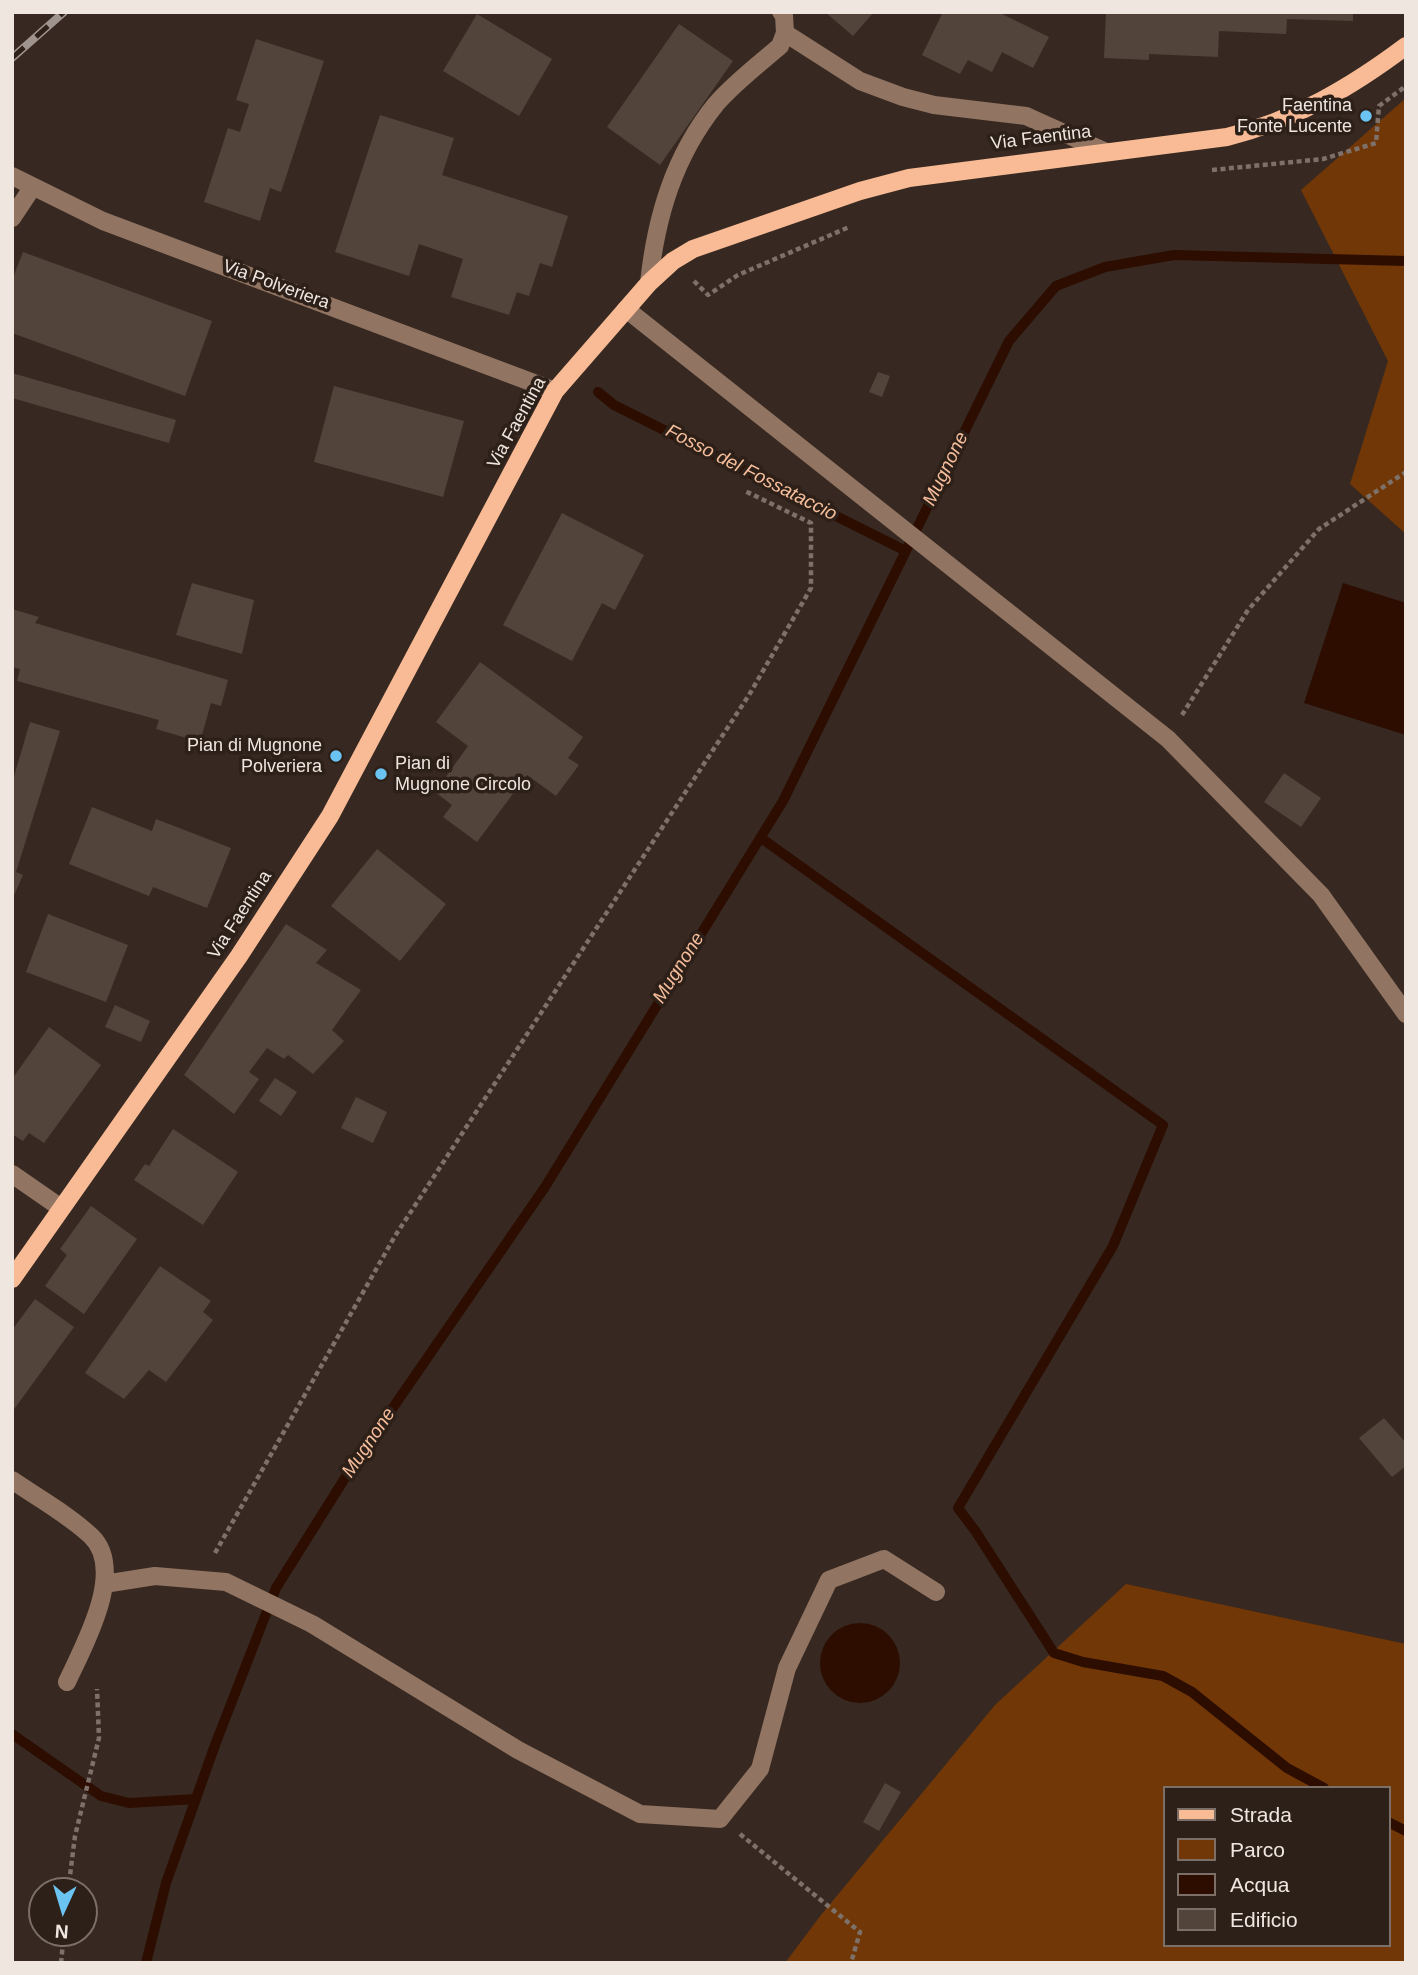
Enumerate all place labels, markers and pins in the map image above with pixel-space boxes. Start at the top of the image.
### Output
place label: Faentina Fonte Lucente [1237,95,1352,138]
marker: Faentina Fonte Lucente [1358,108,1374,124]
place label: Pian di Mugnone Polveriera [187,735,322,778]
marker: Pian di Mugnone Polveriera [328,748,344,764]
place label: Pian di Mugnone Circolo [395,753,531,796]
marker: Pian di Mugnone Circolo [373,766,389,782]

